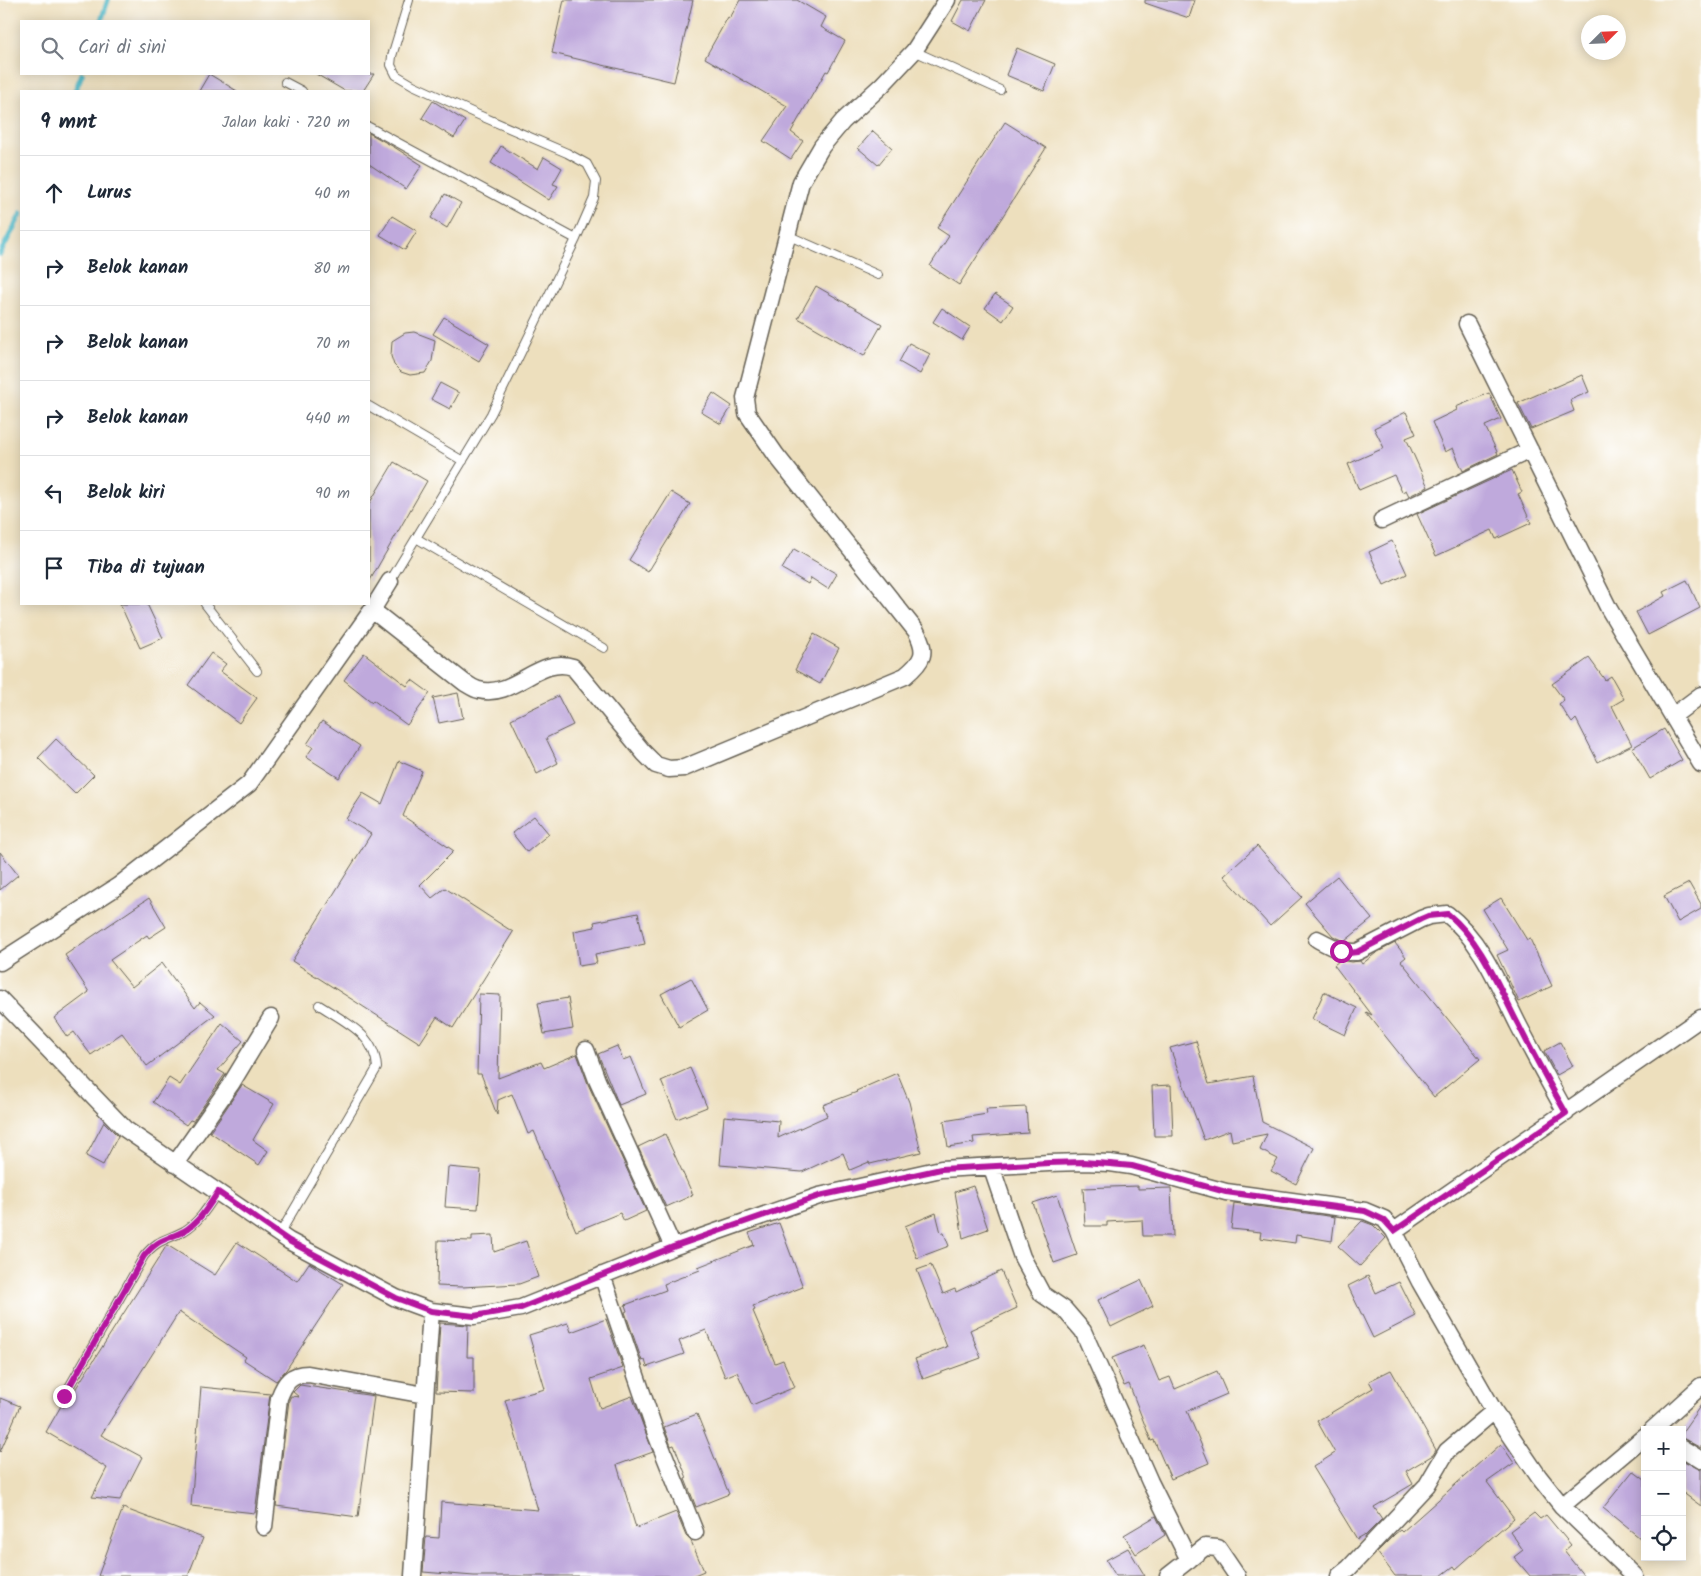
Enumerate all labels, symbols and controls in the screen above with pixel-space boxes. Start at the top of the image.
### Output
north arrow [1581,15,1626,60]
search box [20,20,370,75]
text: Cari di sini [78,33,166,63]
icon: search [38,34,66,62]
text: 9 mnt [40,106,97,139]
text: Jalan kaki · 720 m [222,110,350,135]
text: Lurus [87,178,132,208]
icon: ahead [40,179,68,207]
text: 40 m [314,181,350,206]
text: Belok kanan [87,253,188,283]
icon: right [40,254,68,282]
text: 80 m [313,256,350,281]
text: Belok kanan [87,328,188,358]
icon: right [40,329,68,357]
text: 70 m [315,331,350,356]
text: Belok kanan [87,403,188,433]
icon: right [40,404,68,432]
text: 440 m [305,406,350,431]
text: Belok kiri [87,478,165,508]
icon: left [40,479,68,507]
text: 90 m [315,481,350,506]
text: Tiba di tujuan [87,553,205,583]
icon: arrive [40,554,68,582]
route start [1330,940,1353,963]
route end [53,1385,76,1408]
map controls [1641,1426,1686,1561]
button: + [1641,1426,1686,1471]
button: − [1641,1471,1686,1516]
button: locate [1641,1516,1686,1561]

